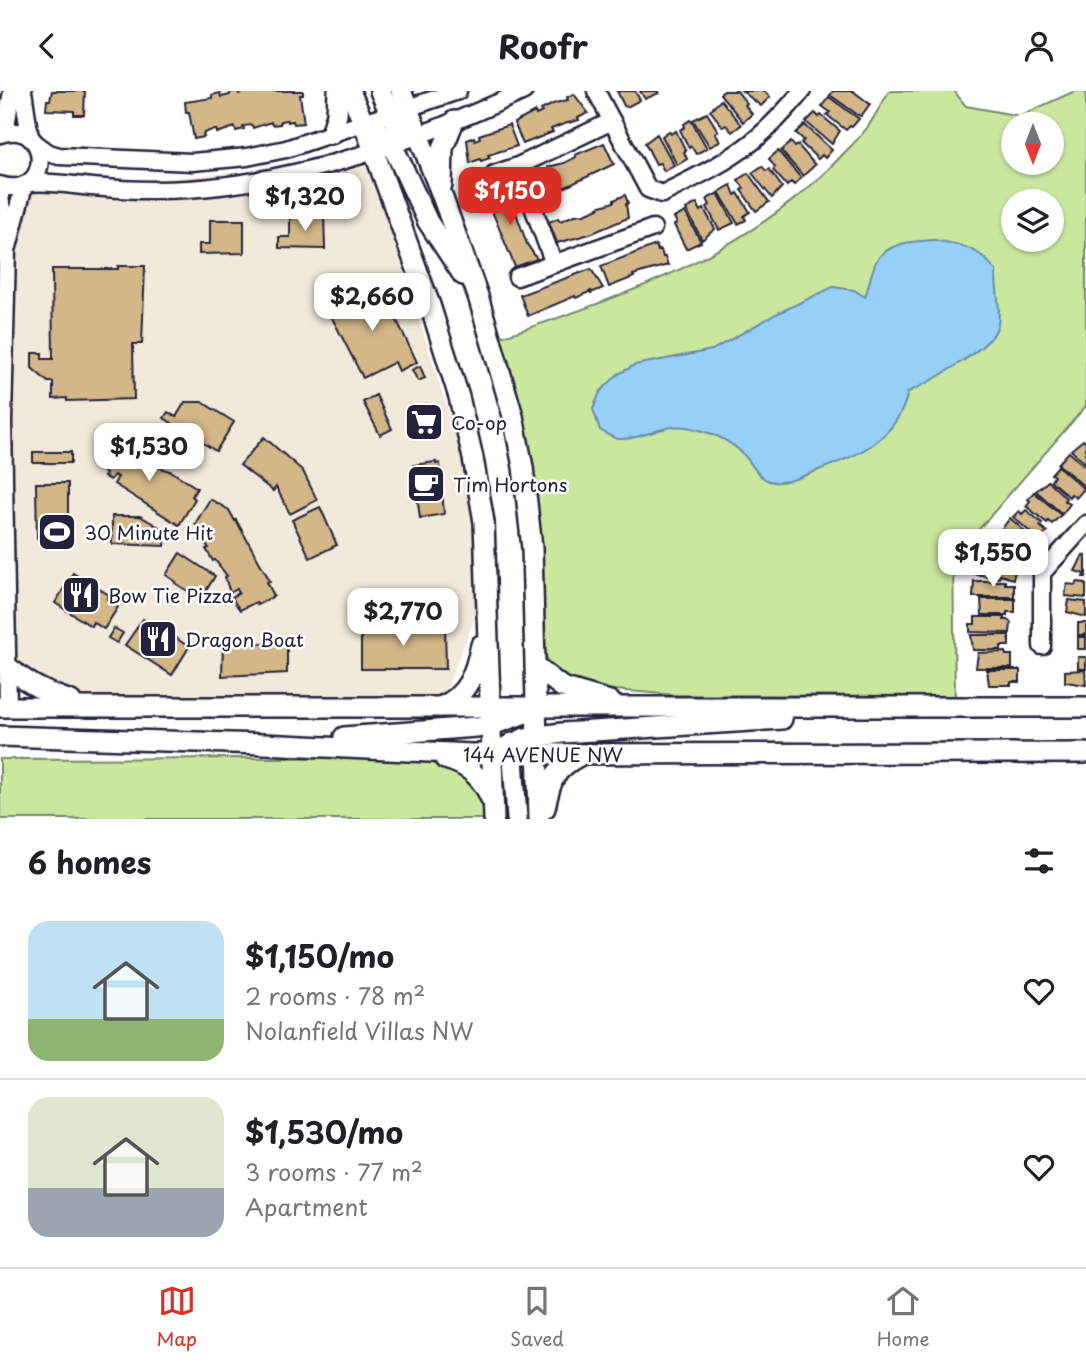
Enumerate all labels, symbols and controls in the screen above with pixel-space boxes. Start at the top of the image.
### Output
text: Roofr [498,22,588,70]
icon: back [28,27,66,65]
icon: person [1020,27,1058,65]
north arrow [1001,112,1064,175]
map controls [1001,112,1064,252]
pin: $1,150 [453,167,567,227]
text: $1,150 [474,172,546,207]
pin: $1,320 [248,173,362,233]
text: $1,320 [265,178,345,213]
button: layers [1001,189,1064,252]
pin: $2,660 [315,273,429,333]
text: $2,660 [330,278,414,313]
supermarket icon: Co-op [403,401,445,443]
place label: Co-op [451,408,507,436]
pin: $1,530 [92,423,206,483]
text: $1,530 [110,428,188,463]
cafe icon: Tim Hortons [405,463,447,505]
place label: Tim Hortons [453,470,567,498]
sports icon: 30 Minute Hit [36,511,78,553]
place label: 30 Minute Hit [84,518,213,546]
pin: $1,550 [936,529,1050,589]
text: $1,550 [954,534,1032,569]
restaurant icon: Bow Tie Pizza [60,574,102,616]
place label: Bow Tie Pizza [108,581,233,609]
pin: $2,770 [346,589,460,648]
text: $2,770 [363,593,443,628]
restaurant icon: Dragon Boat [137,618,179,660]
place label: Dragon Boat [185,625,304,653]
street label: 144 AVENUE NW [463,740,624,768]
text: 6 homes [28,839,151,884]
icon: filters [1020,842,1058,880]
text: $1,150/mo [245,933,394,978]
icon: home [84,949,168,1033]
icon: heart [1020,972,1058,1010]
text: 2 rooms · 78 m² [245,978,425,1013]
text: Nolanfield Villas NW [245,1013,473,1048]
text: $1,530/mo [245,1109,403,1154]
icon: home [84,1125,168,1209]
icon: heart [1020,1148,1058,1186]
text: 3 rooms · 77 m² [245,1154,423,1189]
text: Apartment [245,1189,368,1224]
tab: Map [156,1282,197,1352]
tab: Saved [510,1282,564,1352]
tab: Home [877,1282,930,1352]

